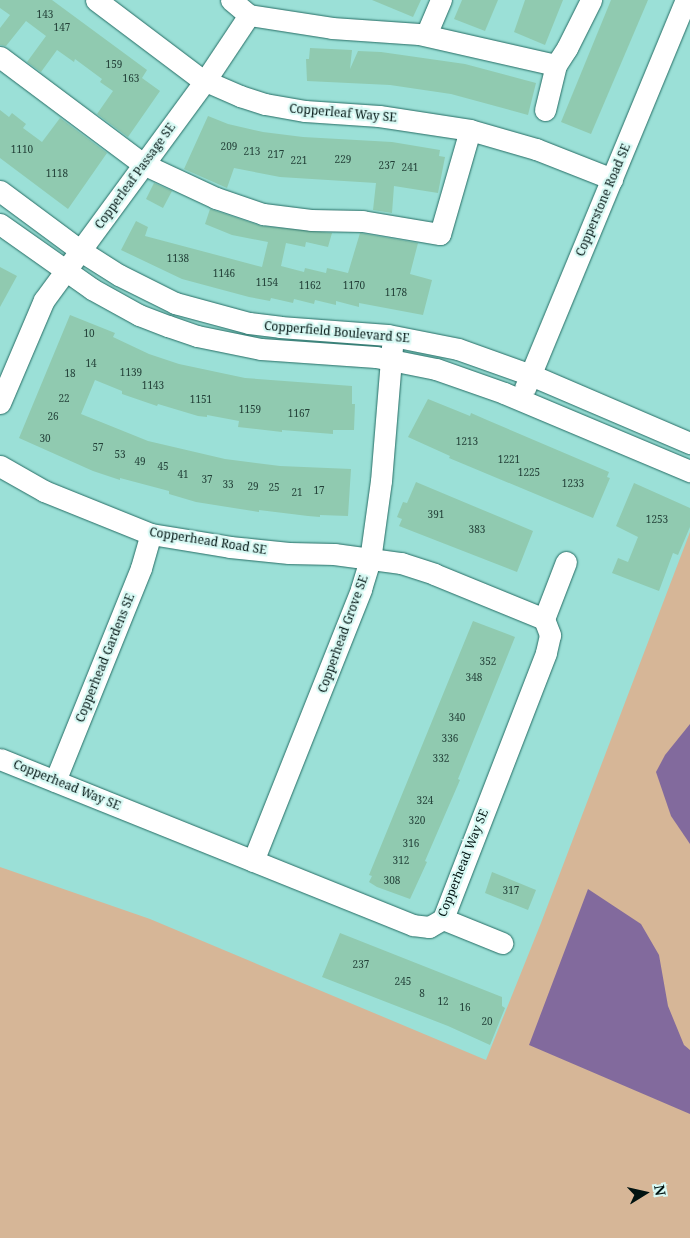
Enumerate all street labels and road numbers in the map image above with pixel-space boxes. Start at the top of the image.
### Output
street label: Copperleaf Way SE [289,101,397,125]
street label: Copperleaf Passage SE [92,120,178,232]
street label: Copperstone Road SE [573,142,633,258]
street label: Copperfield Boulevard SE [264,318,410,346]
street label: Copperhead Road SE [148,525,268,557]
street label: Copperhead Grove SE [315,573,371,695]
street label: Copperhead Gardens SE [73,592,137,724]
street label: Copperhead Way SE [11,757,123,813]
street label: Copperhead Way SE [435,807,491,919]

